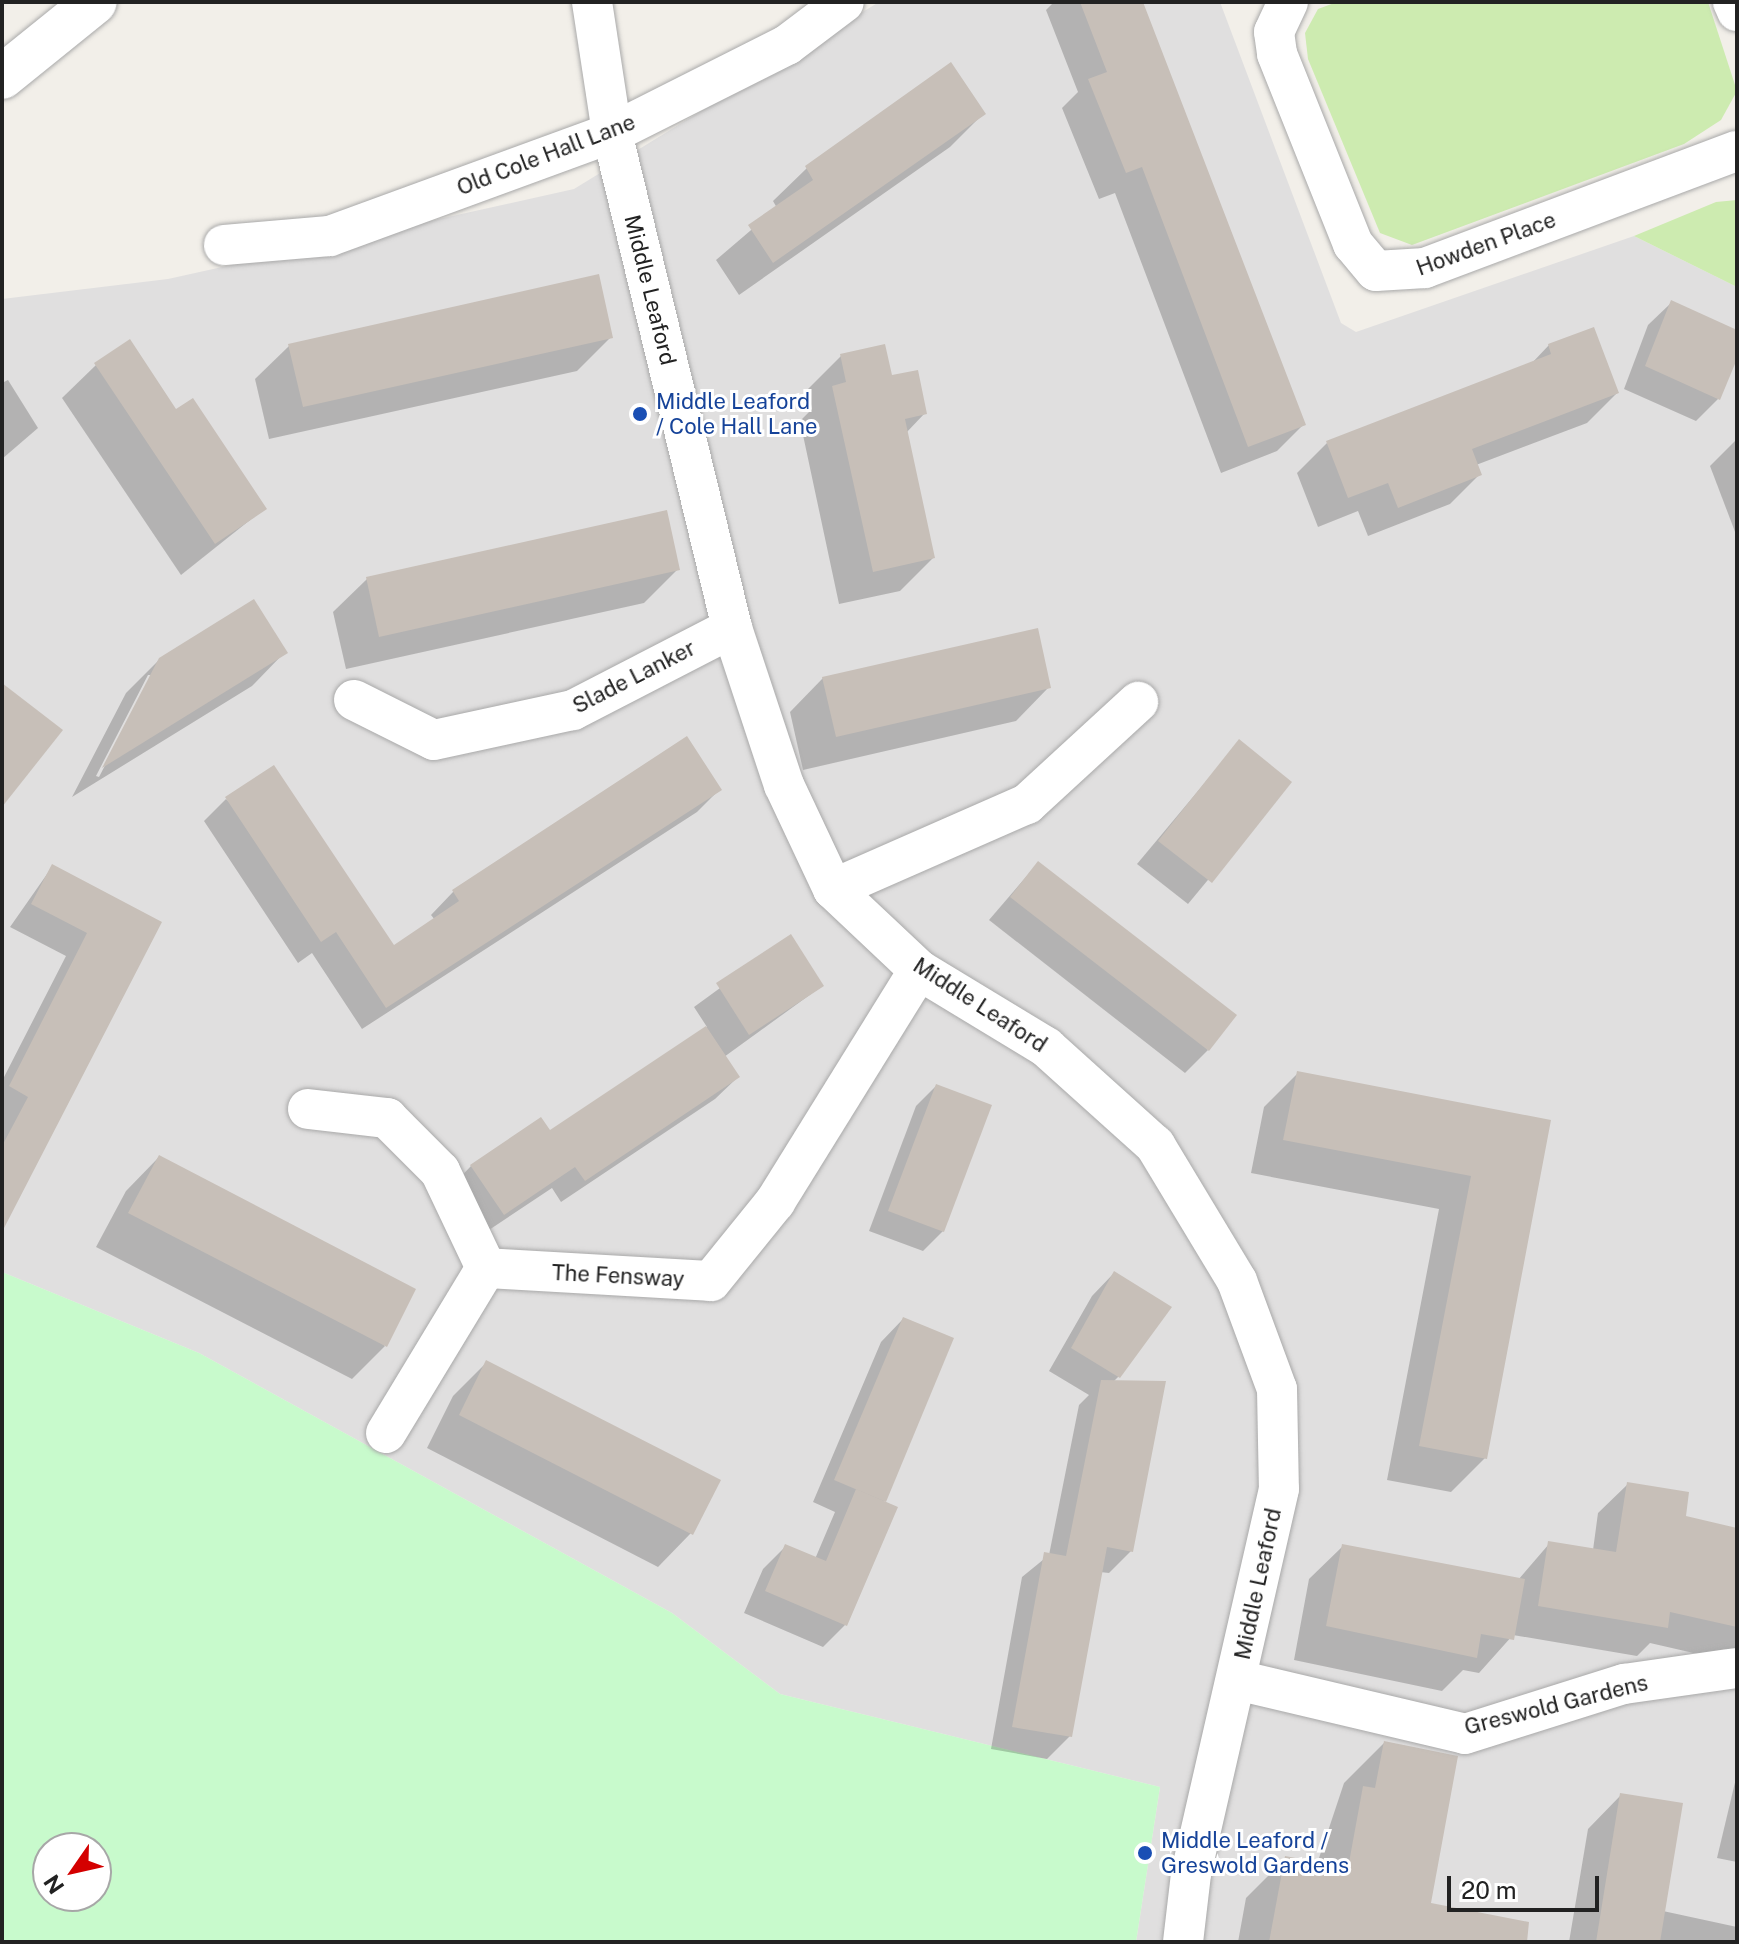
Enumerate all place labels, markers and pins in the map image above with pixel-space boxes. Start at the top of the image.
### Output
place label: Middle Leaford / Cole Hall Lane [656,388,817,440]
marker: Middle Leaford / Cole Hall Lane [631,405,649,423]
place label: Middle Leaford / Greswold Gardens [1161,1827,1349,1878]
marker: Middle Leaford / Greswold Gardens [1136,1844,1154,1862]

